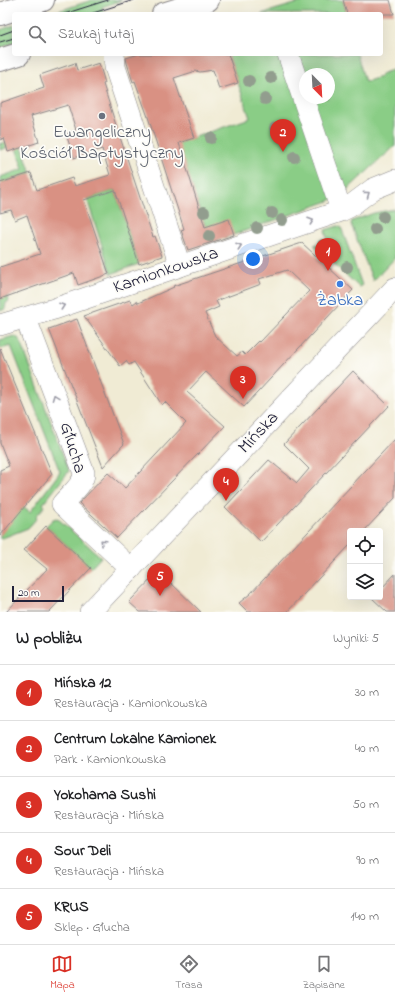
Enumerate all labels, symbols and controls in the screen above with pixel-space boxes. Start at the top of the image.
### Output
search box [12,12,383,56]
icon: search [26,23,48,45]
text: Szukaj tutaj [58,23,134,45]
north arrow [299,68,335,104]
marker: Ewangeliczny Kościół Baptystyczny [97,111,107,121]
pin: 2 [270,119,296,152]
place label: Ewangeliczny Kościół Baptystyczny [20,120,184,167]
one-way arrow [363,191,370,199]
one-way arrow [307,217,314,226]
pin: 1 [315,238,341,271]
street label: Kamionkowska [110,241,222,301]
one-way arrow [235,242,242,251]
your location [243,249,263,269]
marker: Żabka [335,279,345,289]
place label: Żabka [317,288,363,314]
one-way arrow [59,302,66,311]
pin: 3 [230,366,256,399]
one-way arrow [51,393,59,400]
street label: Mińska [233,406,285,460]
street label: Głucha [52,419,92,477]
pin: 4 [213,468,239,501]
map controls [347,528,383,600]
button: locate [347,528,383,564]
one-way arrow [100,540,108,547]
pin: 5 [147,563,173,596]
button: layers [347,564,383,600]
scale bar [12,584,64,603]
text: 20 m [18,585,40,601]
text: W pobliżu [16,626,82,651]
text: Wyniki: 5 [333,629,379,648]
text: Mińska 12 [54,672,111,694]
text: 1 [27,683,31,702]
text: 30 m [355,683,379,702]
text: Restauracja · Kamionkowska [54,694,207,713]
text: Centrum Lokalne Kamionek [54,728,216,750]
text: 2 [26,739,32,758]
text: 40 m [355,739,379,758]
text: Park · Kamionkowska [54,750,166,769]
text: Yokohama Sushi [54,784,156,806]
text: 3 [26,795,32,814]
text: 50 m [353,795,379,814]
text: Restauracja · Mińska [54,806,164,825]
text: Sour Deli [54,840,111,862]
text: 4 [26,851,32,870]
text: 90 m [356,851,379,870]
text: Restauracja · Mińska [54,862,164,881]
text: KRUS [54,896,89,918]
text: 5 [25,907,33,926]
text: 140 m [351,907,379,926]
text: Sklep · Głucha [54,918,130,937]
tab: Mapa [50,953,75,993]
tab: Trasa [175,953,202,993]
tab: Zapisane [303,953,345,993]

